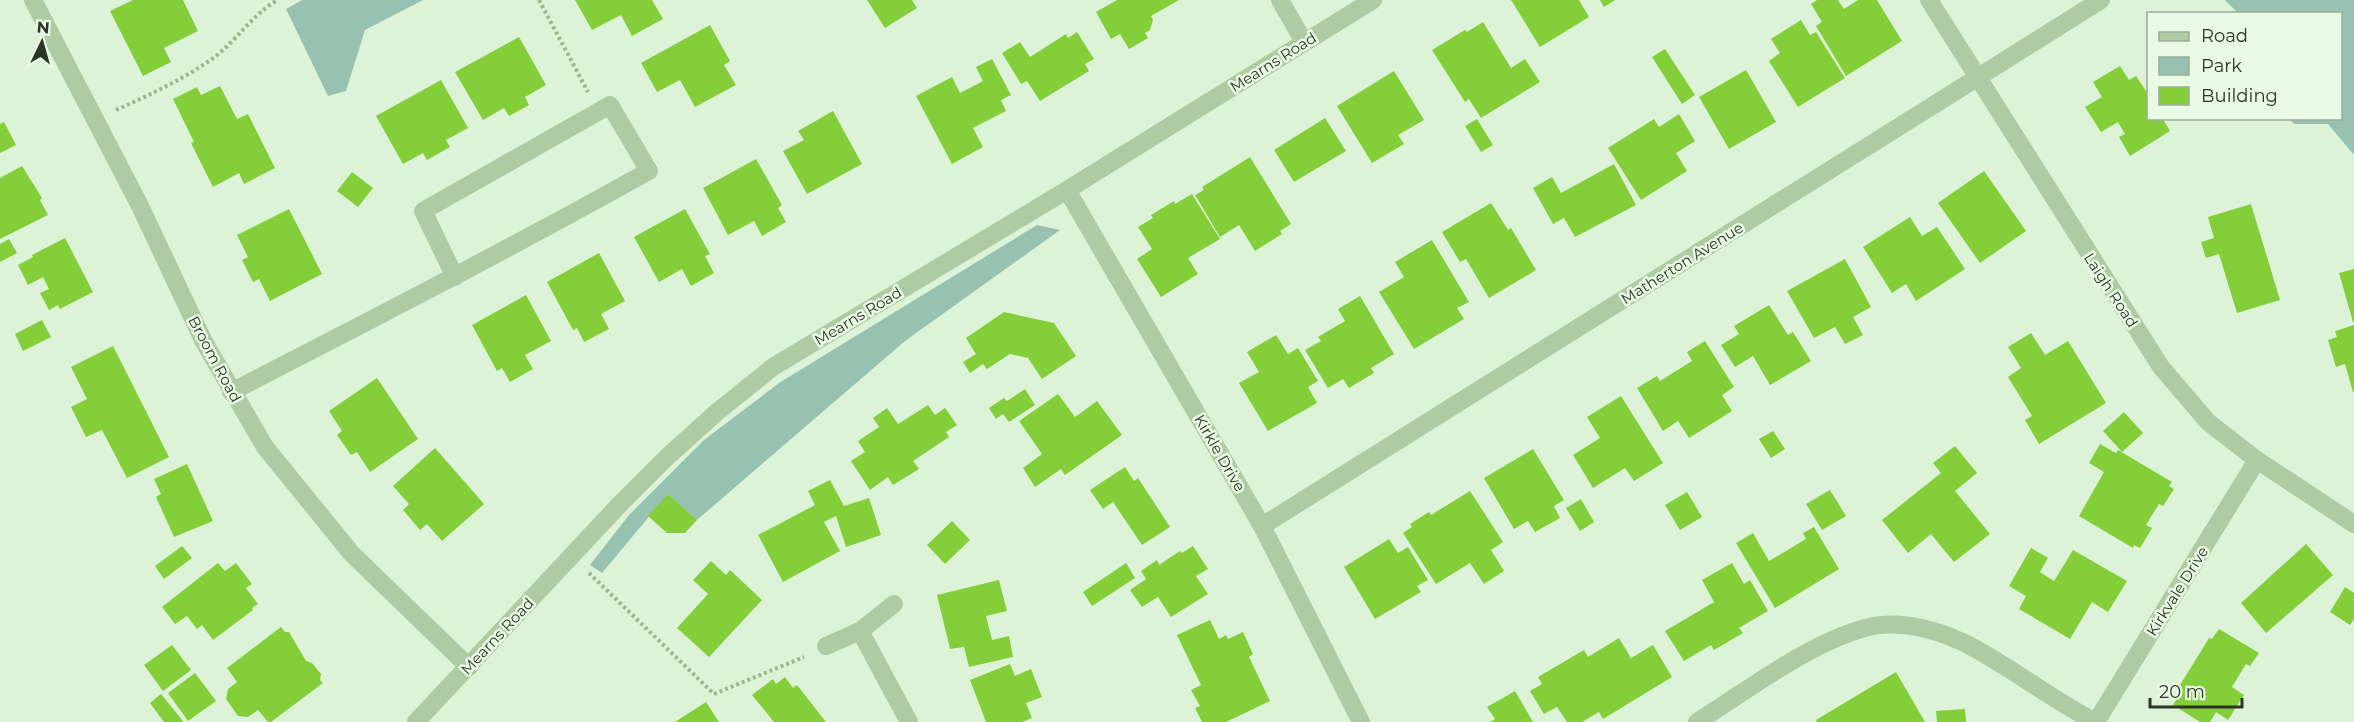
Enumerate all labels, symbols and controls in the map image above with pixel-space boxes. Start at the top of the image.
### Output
north arrow [12,12,72,72]
legend [2147,12,2342,120]
text: N [36,18,51,38]
text: Road [2201,25,2248,47]
street label: Mearns Road [1226,28,1320,96]
text: Park [2201,55,2242,77]
text: Building [2201,85,2278,107]
street label: Matherton Avenue [1617,218,1747,308]
street label: Laigh Road [2080,249,2142,331]
street label: Mearns Road [811,282,905,350]
street label: Broom Road [184,313,246,405]
street label: Kirkle Drive [1190,411,1250,495]
street label: Kirkvale Drive [2142,543,2212,639]
street label: Mearns Road [456,593,538,679]
scale bar [2150,671,2242,709]
text: 20 m [2159,681,2205,703]

